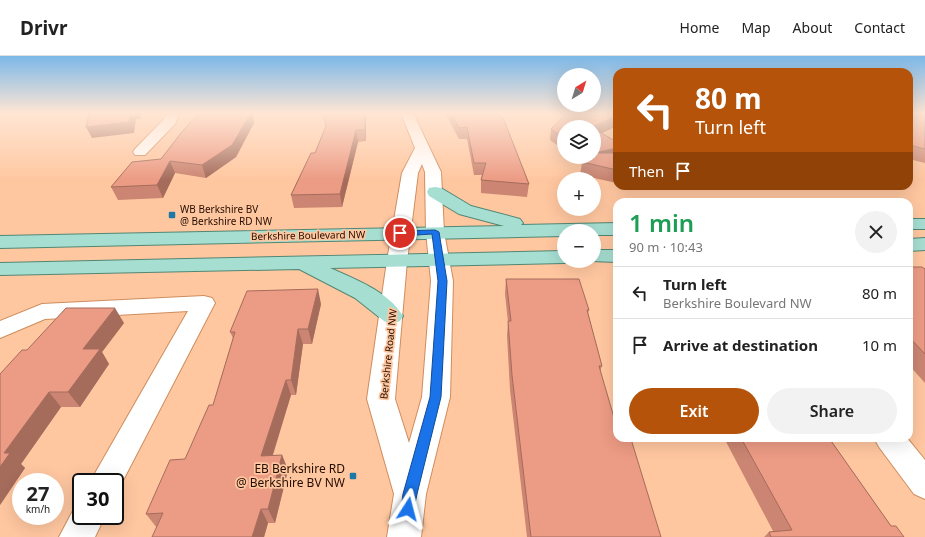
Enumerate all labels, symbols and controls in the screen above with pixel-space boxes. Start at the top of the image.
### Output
text: Drivr [20,15,67,41]
text: Home [680,18,719,37]
text: Map [741,18,771,37]
text: About [793,18,832,37]
text: Contact [854,18,905,37]
north arrow [557,68,601,112]
map controls [557,68,601,268]
text: 80 m [695,79,762,117]
icon: left [629,84,681,136]
text: Turn left [695,115,766,139]
button: layers [557,120,601,164]
icon: arrive [672,160,694,182]
text: Then [629,161,664,181]
button: + [557,172,601,216]
place label: WB Berkshire BV @ Berkshire RD NW [180,202,273,228]
text: 1 min [629,206,694,239]
marker: WB Berkshire BV @ Berkshire RD NW [167,210,177,220]
button: close [855,211,897,253]
pin [383,216,417,250]
icon: arrive [389,222,411,244]
button: − [557,224,601,268]
street label: Berkshire Boulevard NW [251,227,366,243]
text: 90 m · 10:43 [629,238,703,256]
text: Turn left [663,274,727,294]
icon: left [629,282,651,304]
text: 80 m [862,283,897,303]
text: Berkshire Boulevard NW [663,294,812,312]
street label: Berkshire Road NW [376,307,400,400]
icon: arrive [629,334,651,356]
text: Arrive at destination [663,335,818,355]
text: 10 m [862,335,897,355]
button: Exit [629,388,759,434]
button: Share [767,388,897,434]
place label: EB Berkshire RD @ Berkshire BV NW [236,460,345,491]
marker: EB Berkshire RD @ Berkshire BV NW [348,471,358,481]
speed limit sign: 30 [72,473,124,525]
text: 27 [27,480,49,507]
position arrow [387,488,429,530]
text: km/h [26,502,50,516]

